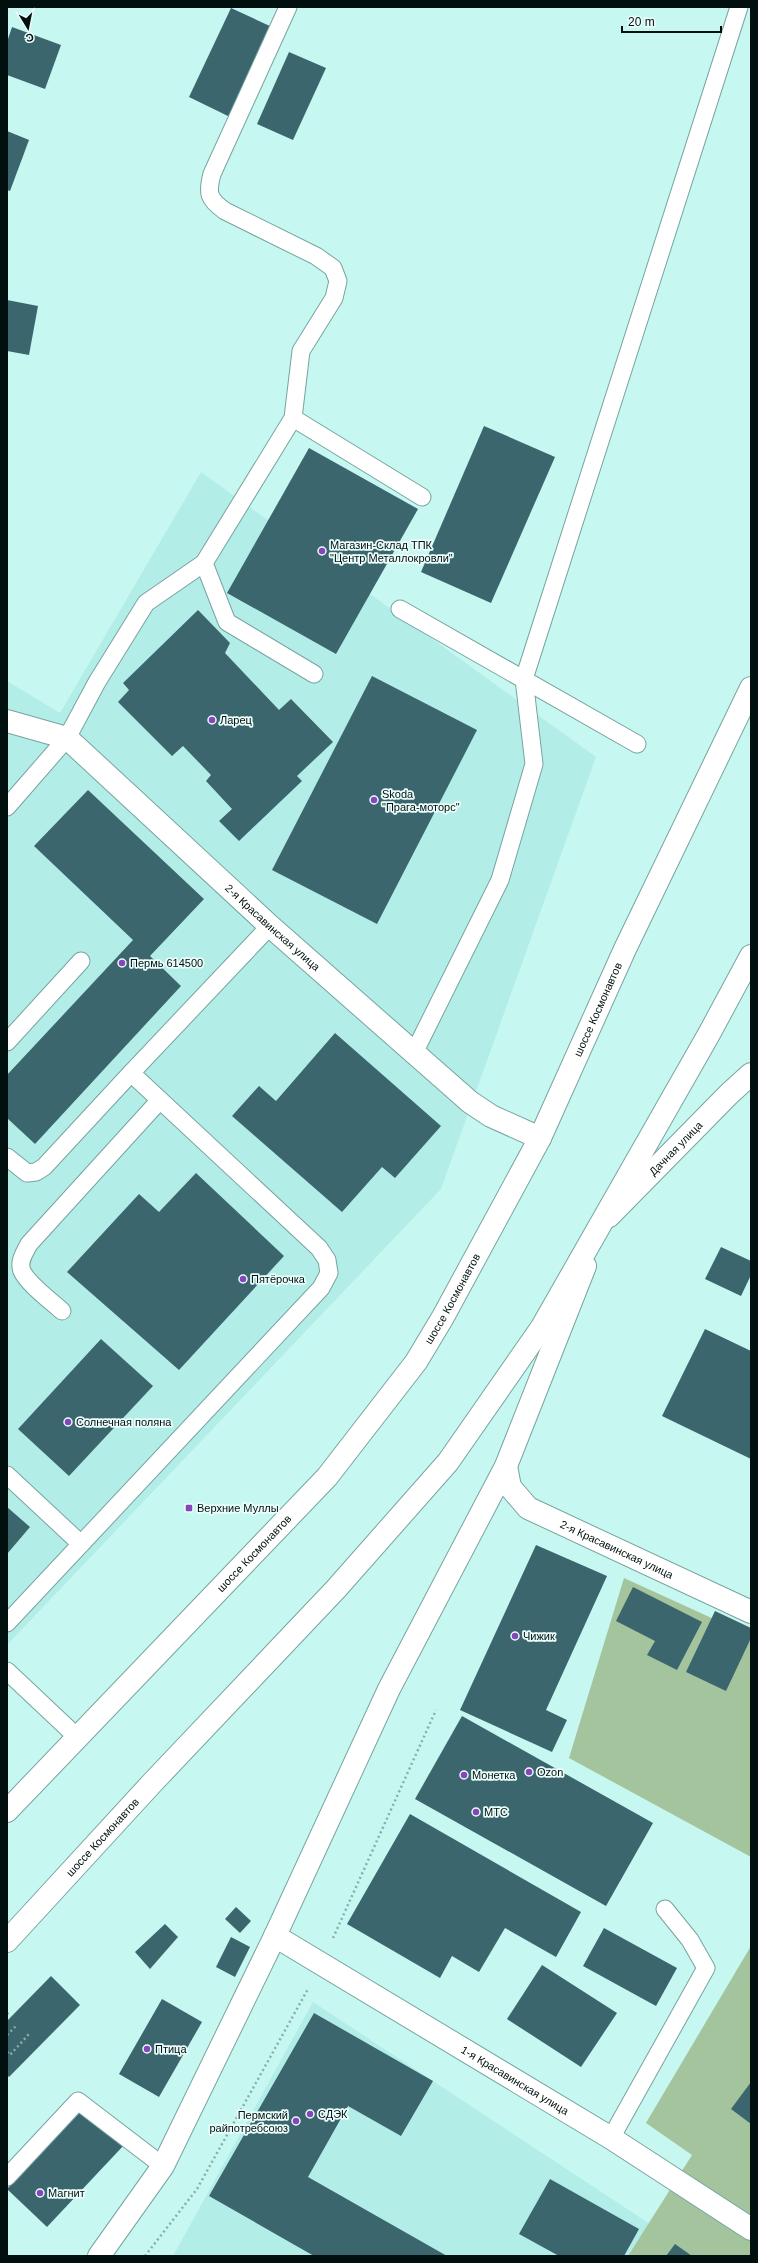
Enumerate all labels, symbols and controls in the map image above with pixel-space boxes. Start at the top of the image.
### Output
north arrow [8,8,48,48]
scale bar [622,8,721,34]
text: 20 m [628,15,655,29]
text: С [25,31,35,44]
place label: Магазин-Склад ТПК "Центр Металлокровли" [330,539,453,564]
marker: Магазин-Склад ТПК "Центр Металлокровли" [317,546,327,556]
place label: Ларец [220,714,253,726]
marker: Ларец [207,715,217,725]
place label: Skoda "Прага-моторс" [382,788,460,813]
marker: Skoda "Прага-моторс" [369,795,379,805]
street label: 2-я Красавинская улица [223,882,323,974]
place label: Пермь 614500 [130,957,203,969]
marker: Пермь 614500 [117,958,127,968]
street label: шоссе Космонавтов [572,961,624,1058]
street label: Дачная улица [647,1118,705,1178]
street label: шоссе Космонавтов [422,1251,482,1346]
place label: Пятёрочка [251,1273,306,1285]
marker: Пятёрочка [238,1274,248,1284]
place label: Солнечная поляна [76,1416,172,1428]
marker: Солнечная поляна [63,1417,73,1427]
place label: Верхние Муллы [197,1502,279,1514]
marker: Верхние Муллы [184,1503,194,1513]
street label: шоссе Космонавтов [215,1512,294,1594]
street label: 2-я Красавинская улица [558,1518,676,1581]
place label: Чижик [523,1630,555,1642]
marker: Чижик [510,1631,520,1641]
place label: Ozon [537,1766,563,1778]
marker: Ozon [524,1767,534,1777]
place label: Монетка [472,1769,516,1781]
marker: Монетка [459,1770,469,1780]
street label: шоссе Космонавтов [64,1796,141,1879]
place label: МТС [484,1806,508,1818]
marker: МТС [471,1807,481,1817]
place label: Птица [155,2043,187,2055]
street label: 1-я Красавинская улица [459,2043,572,2118]
marker: Птица [142,2044,152,2054]
place label: СДЭК [318,2108,348,2120]
place label: Пермский райпотребсоюз [209,2109,288,2134]
marker: СДЭК [305,2109,315,2119]
marker: Пермский райпотребсоюз [291,2116,301,2126]
place label: Магнит [48,2187,85,2199]
marker: Магнит [35,2188,45,2198]

